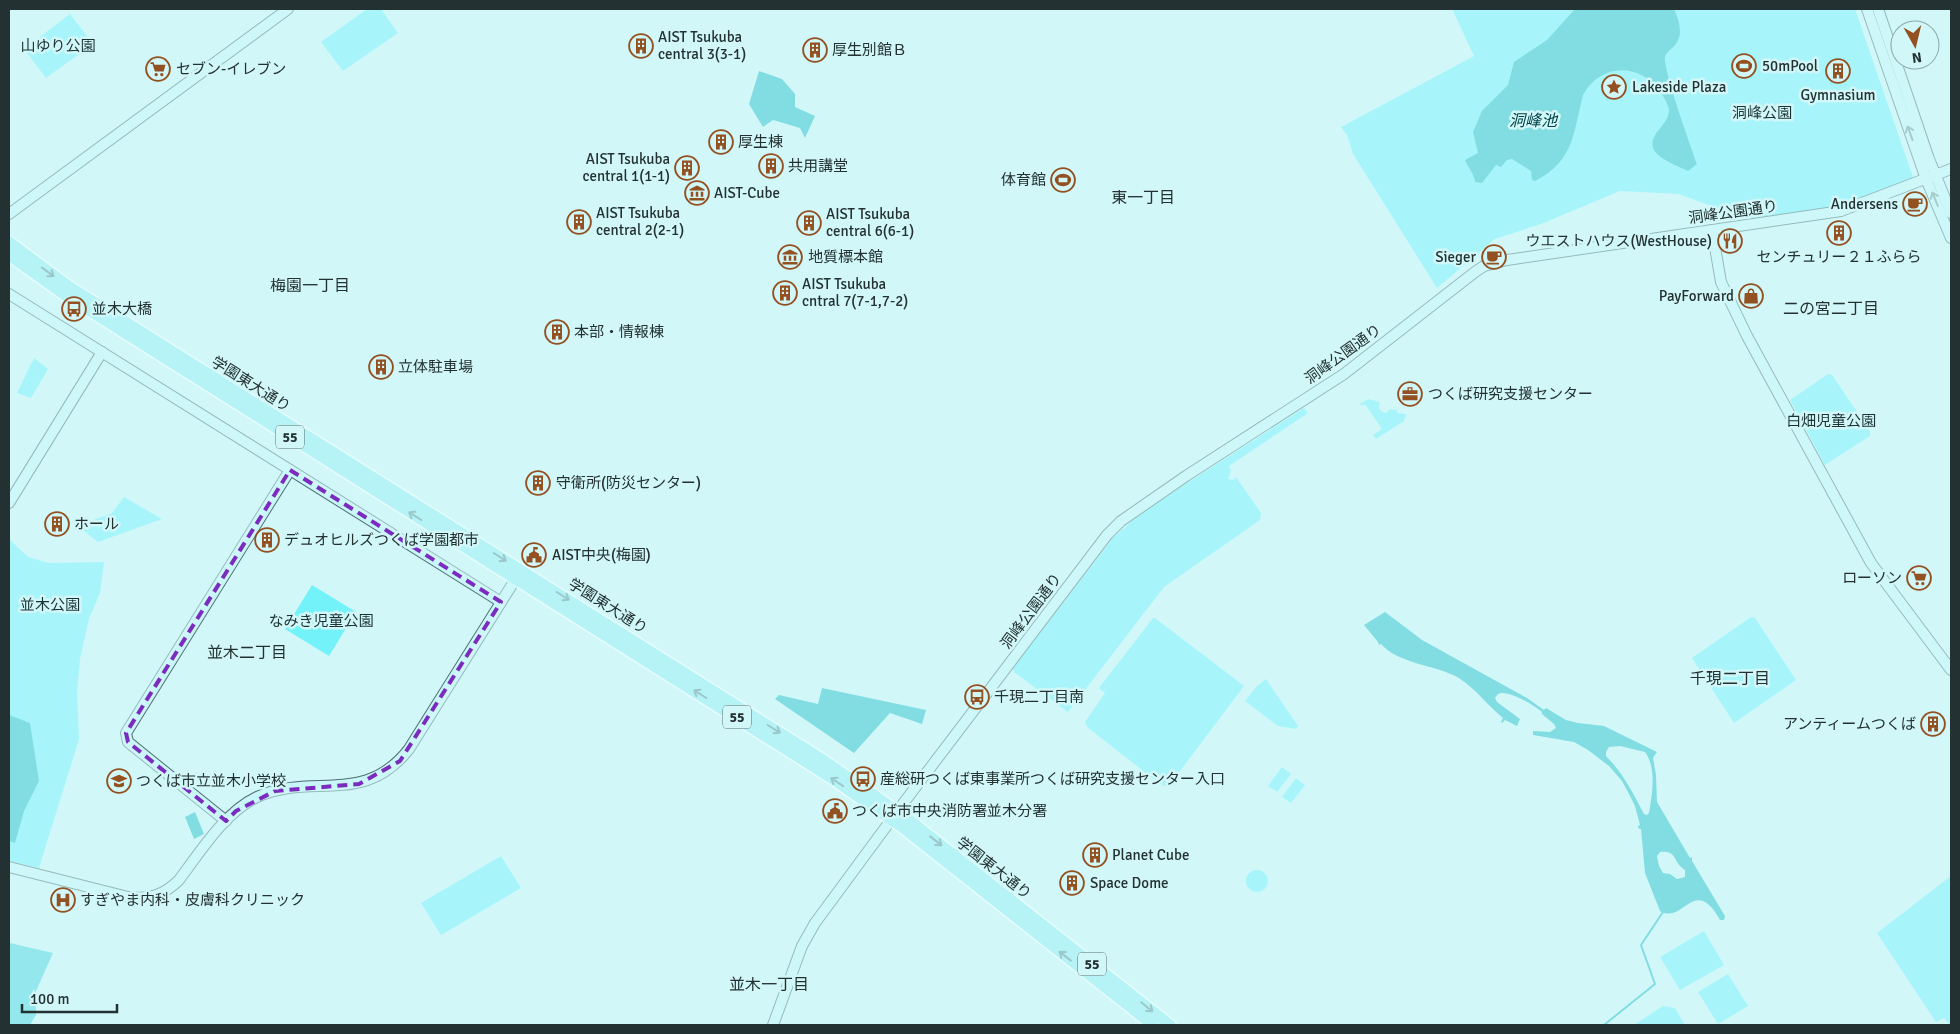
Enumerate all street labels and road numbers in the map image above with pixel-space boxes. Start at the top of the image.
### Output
street label: 洞峰公園通り [1687,197,1779,227]
street label: 洞峰公園通り [1301,320,1385,388]
street label: 学園東大通り [208,353,294,415]
road number: 55 [276,426,304,448]
street label: 洞峰公園通り [997,570,1065,652]
street label: 学園東大通り [565,575,651,637]
road number: 55 [723,706,751,729]
street label: 学園東大通り [953,833,1035,903]
road number: 55 [1078,952,1106,976]

